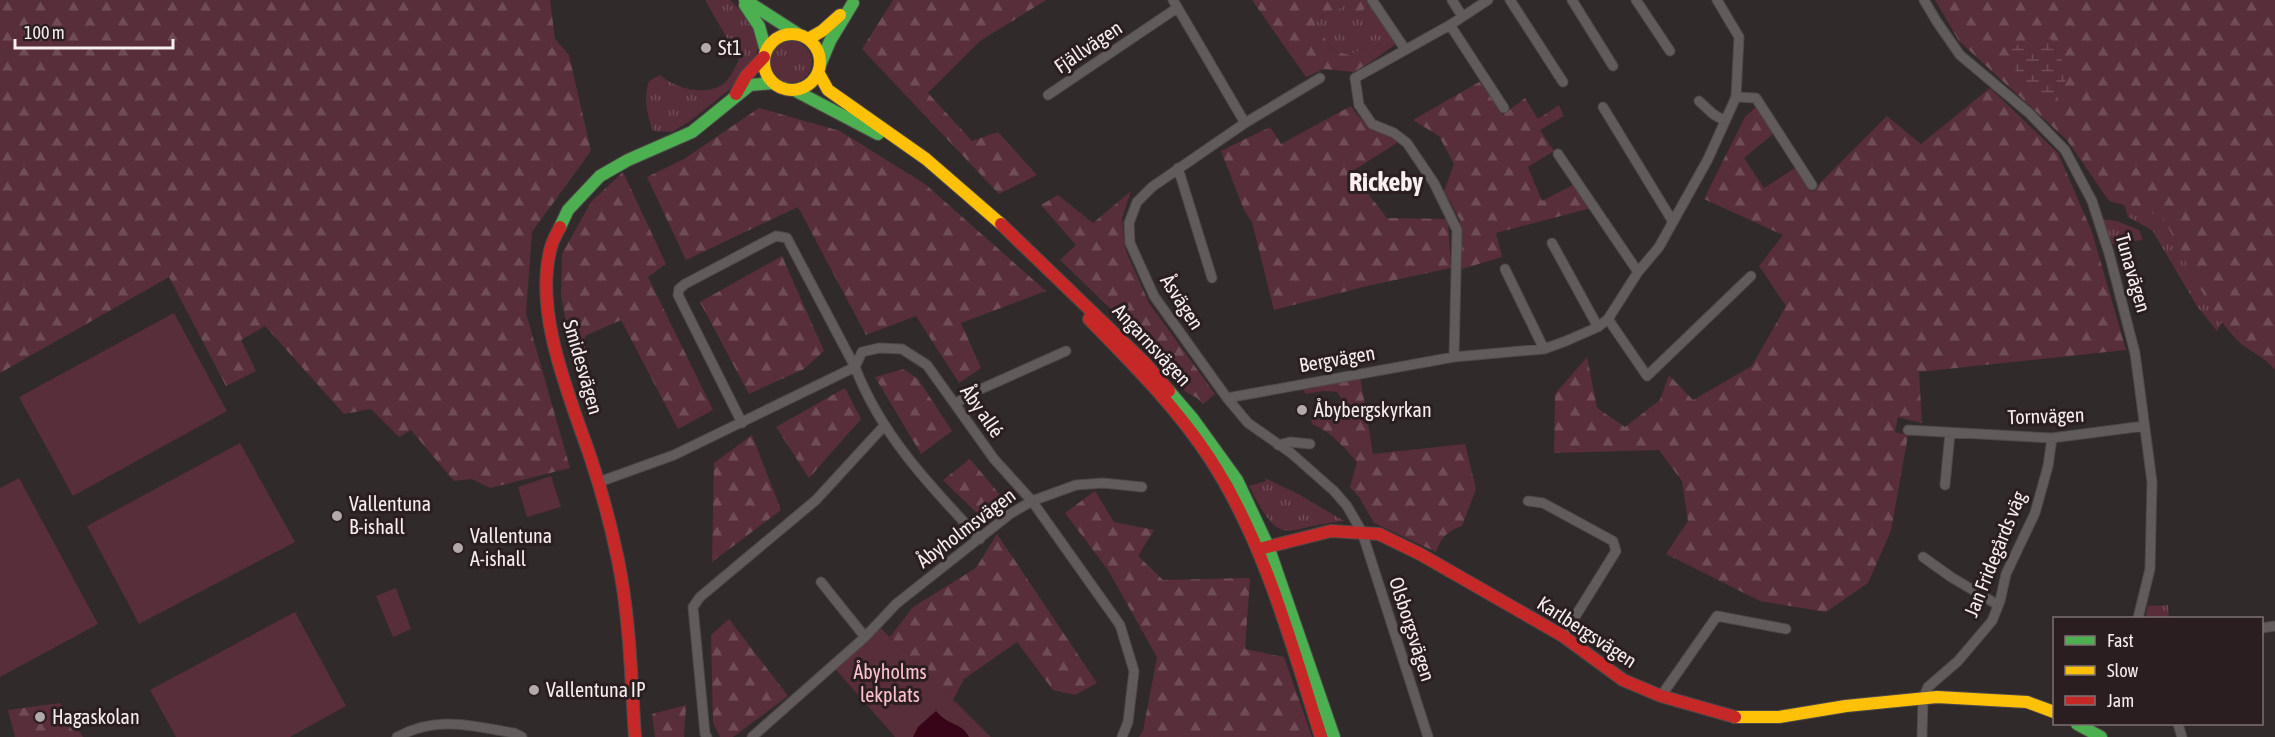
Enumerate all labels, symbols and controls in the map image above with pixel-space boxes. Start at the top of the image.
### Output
scale bar [15,12,172,50]
street label: Fjällvägen [1050,16,1126,78]
text: 100 m [24,22,65,43]
place label: St1 [718,36,742,59]
marker: St1 [699,41,713,55]
district label: Rickeby [1349,167,1423,197]
street label: Tunavägen [2111,231,2156,315]
street label: Åsvägen [1156,270,1209,334]
street label: Angarnsvägen [1108,299,1196,391]
street label: Smidesvägen [559,317,608,417]
street label: Bergvägen [1297,341,1377,376]
street label: Åby allé [956,380,1009,441]
place label: Åbybergskyrkan [1314,398,1432,421]
marker: Åbybergskyrkan [1295,403,1309,417]
street label: Tornvägen [2007,403,2085,428]
street label: Åbyholmsvägen [912,483,1020,572]
street label: Jan Fridegårds väg [1959,487,2030,620]
place label: Vallentuna B-ishall [349,492,431,538]
marker: Vallentuna B-ishall [330,509,344,523]
place label: Vallentuna A-ishall [470,524,552,570]
marker: Vallentuna A-ishall [451,541,465,555]
street label: Olsborgsvägen [1385,574,1440,684]
street label: Karlbergsvägen [1533,591,1641,672]
legend [2053,617,2263,725]
text: Fast [2107,630,2134,651]
park label: Åbyholms lekplats [853,660,927,706]
text: Slow [2107,660,2138,681]
place label: Vallentuna IP [546,678,646,701]
marker: Vallentuna IP [527,683,541,697]
text: Jam [2107,690,2134,711]
place label: Hagaskolan [52,705,140,728]
marker: Hagaskolan [33,710,47,724]

